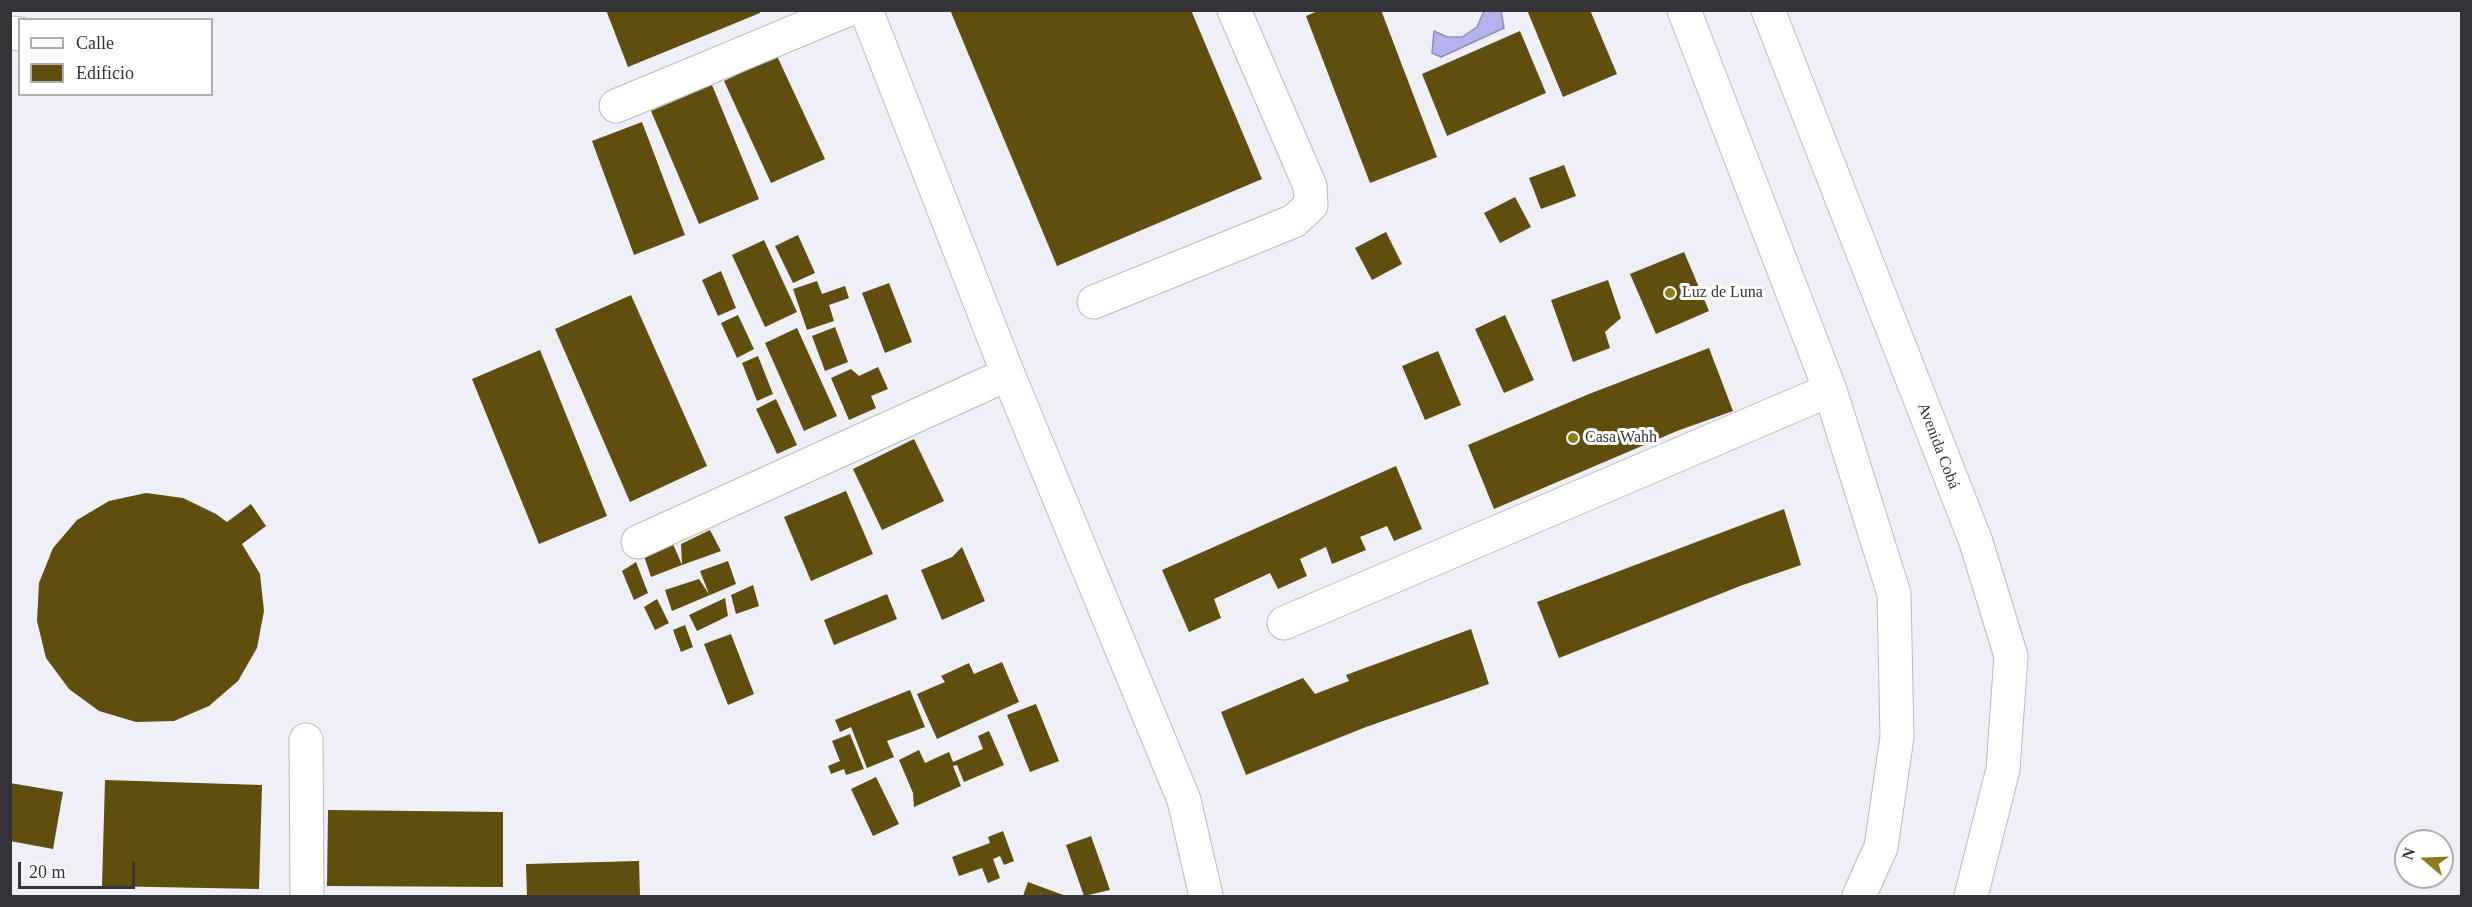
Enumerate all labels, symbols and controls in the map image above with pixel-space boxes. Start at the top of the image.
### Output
legend [18,18,213,96]
text: Calle [76,33,114,53]
text: Edificio [76,63,134,83]
place label: Luz de Luna [1682,283,1763,303]
marker: Luz de Luna [1663,286,1677,300]
street label: Avenida Cobá [1913,400,1963,492]
place label: Casa Wahh [1585,428,1657,448]
marker: Casa Wahh [1566,431,1580,445]
north arrow [2394,829,2454,889]
text: N [2398,845,2418,862]
scale bar [21,850,138,888]
text: 20 m [29,862,66,882]

